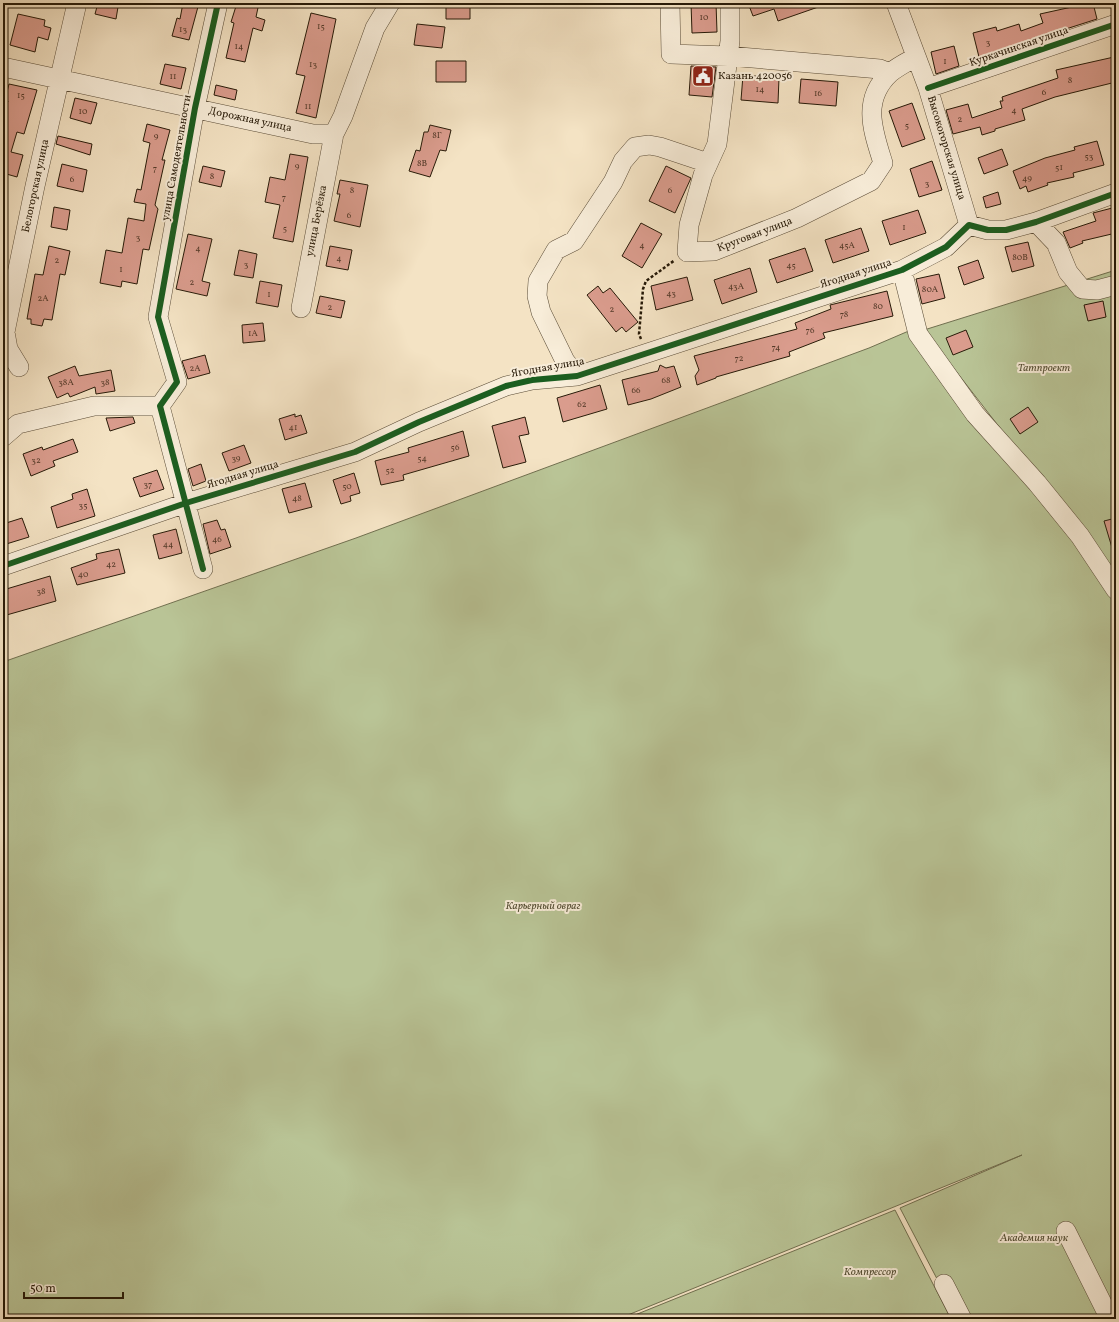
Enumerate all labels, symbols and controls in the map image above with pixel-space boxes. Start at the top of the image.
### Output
house number: 10 [700,11,709,24]
house number: 15 [317,20,325,33]
house number: 13 [179,23,187,36]
street label: Куркачинская улица [968,23,1071,71]
house number: 3 [986,36,991,49]
house number: 14 [235,40,243,53]
house number: 1 [943,55,947,68]
house number: 13 [309,58,317,71]
public building icon: Казань 420056 [690,63,716,89]
place label: Казань 420056 [718,69,793,84]
house number: 11 [170,70,176,83]
house number: 8 [1068,74,1073,87]
house number: 14 [756,83,764,96]
house number: 6 [1042,86,1047,99]
house number: 16 [814,87,822,100]
house number: 15 [17,89,25,102]
street label: улица Самодеятельности [159,93,196,222]
street label: Высокогорская улица [923,94,969,202]
house number: 11 [305,100,311,113]
street label: Дорожная улица [207,104,294,136]
house number: 4 [1011,104,1017,117]
house number: 10 [79,105,88,118]
house number: 2 [958,113,963,126]
house number: 5 [905,119,909,132]
house number: 8Г [432,129,442,142]
house number: 9 [154,130,159,143]
street label: Белогорская улица [19,137,53,234]
house number: 53 [1085,150,1094,163]
house number: 8В [417,157,427,170]
house number: 9 [295,160,300,173]
house number: 51 [1055,161,1063,174]
house number: 7 [153,162,157,175]
house number: 8 [210,170,215,183]
house number: 49 [1022,172,1032,185]
house number: 6 [70,173,75,186]
house number: 3 [925,177,930,190]
street label: улица Берёзка [303,184,331,258]
house number: 8 [350,184,355,197]
house number: 6 [668,184,673,197]
house number: 7 [282,191,286,204]
house number: 6 [347,209,352,222]
street label: Круговая улица [715,214,795,256]
house number: 1 [902,221,906,234]
house number: 5 [283,222,287,235]
house number: 3 [136,231,141,244]
house number: 4 [639,239,645,252]
house number: 45А [839,239,856,252]
house number: 4 [195,242,201,255]
house number: 80В [1012,251,1028,264]
house number: 4 [336,252,342,265]
house number: 2 [55,254,60,267]
street label: Ягодная улица [818,255,894,293]
house number: 3 [244,258,249,271]
house number: 45 [786,259,796,272]
house number: 1 [119,263,123,276]
house number: 2 [190,276,195,289]
house number: 43А [728,280,745,293]
house number: 80А [922,283,939,296]
house number: 43 [666,287,676,300]
house number: 1 [267,288,271,301]
house number: 2А [37,292,49,305]
house number: 80 [873,300,884,313]
house number: 2 [328,301,333,314]
house number: 2 [610,303,615,316]
house number: 78 [840,308,849,321]
house number: 76 [806,324,815,337]
house number: 1А [248,327,259,340]
house number: 74 [772,341,780,354]
house number: 72 [734,352,744,365]
street label: Ягодная улица [510,354,586,382]
park label: Татпроект [1018,361,1071,376]
house number: 2А [189,362,201,375]
house number: 68 [661,374,671,387]
house number: 38А [58,376,74,389]
house number: 38 [100,376,110,389]
house number: 66 [631,384,641,397]
house number: 62 [577,398,587,411]
house number: 41 [289,421,297,434]
house number: 56 [451,441,460,454]
house number: 39 [231,452,241,465]
house number: 54 [417,452,427,465]
house number: 32 [31,454,41,467]
street label: Ягодная улица [205,457,281,493]
house number: 52 [385,464,395,477]
house number: 37 [144,478,152,491]
house number: 50 [342,480,352,493]
house number: 48 [292,492,302,505]
house number: 35 [79,499,87,512]
house number: 46 [212,533,222,546]
house number: 44 [163,538,173,551]
house number: 42 [106,558,116,571]
house number: 40 [78,568,89,581]
house number: 38 [36,585,46,598]
park label: Карьерный овраг [505,899,581,914]
park label: Академия наук [999,1231,1069,1246]
park label: Компрессор [844,1265,896,1280]
scale bar [24,1274,123,1300]
text: 50 m [30,1281,56,1297]

